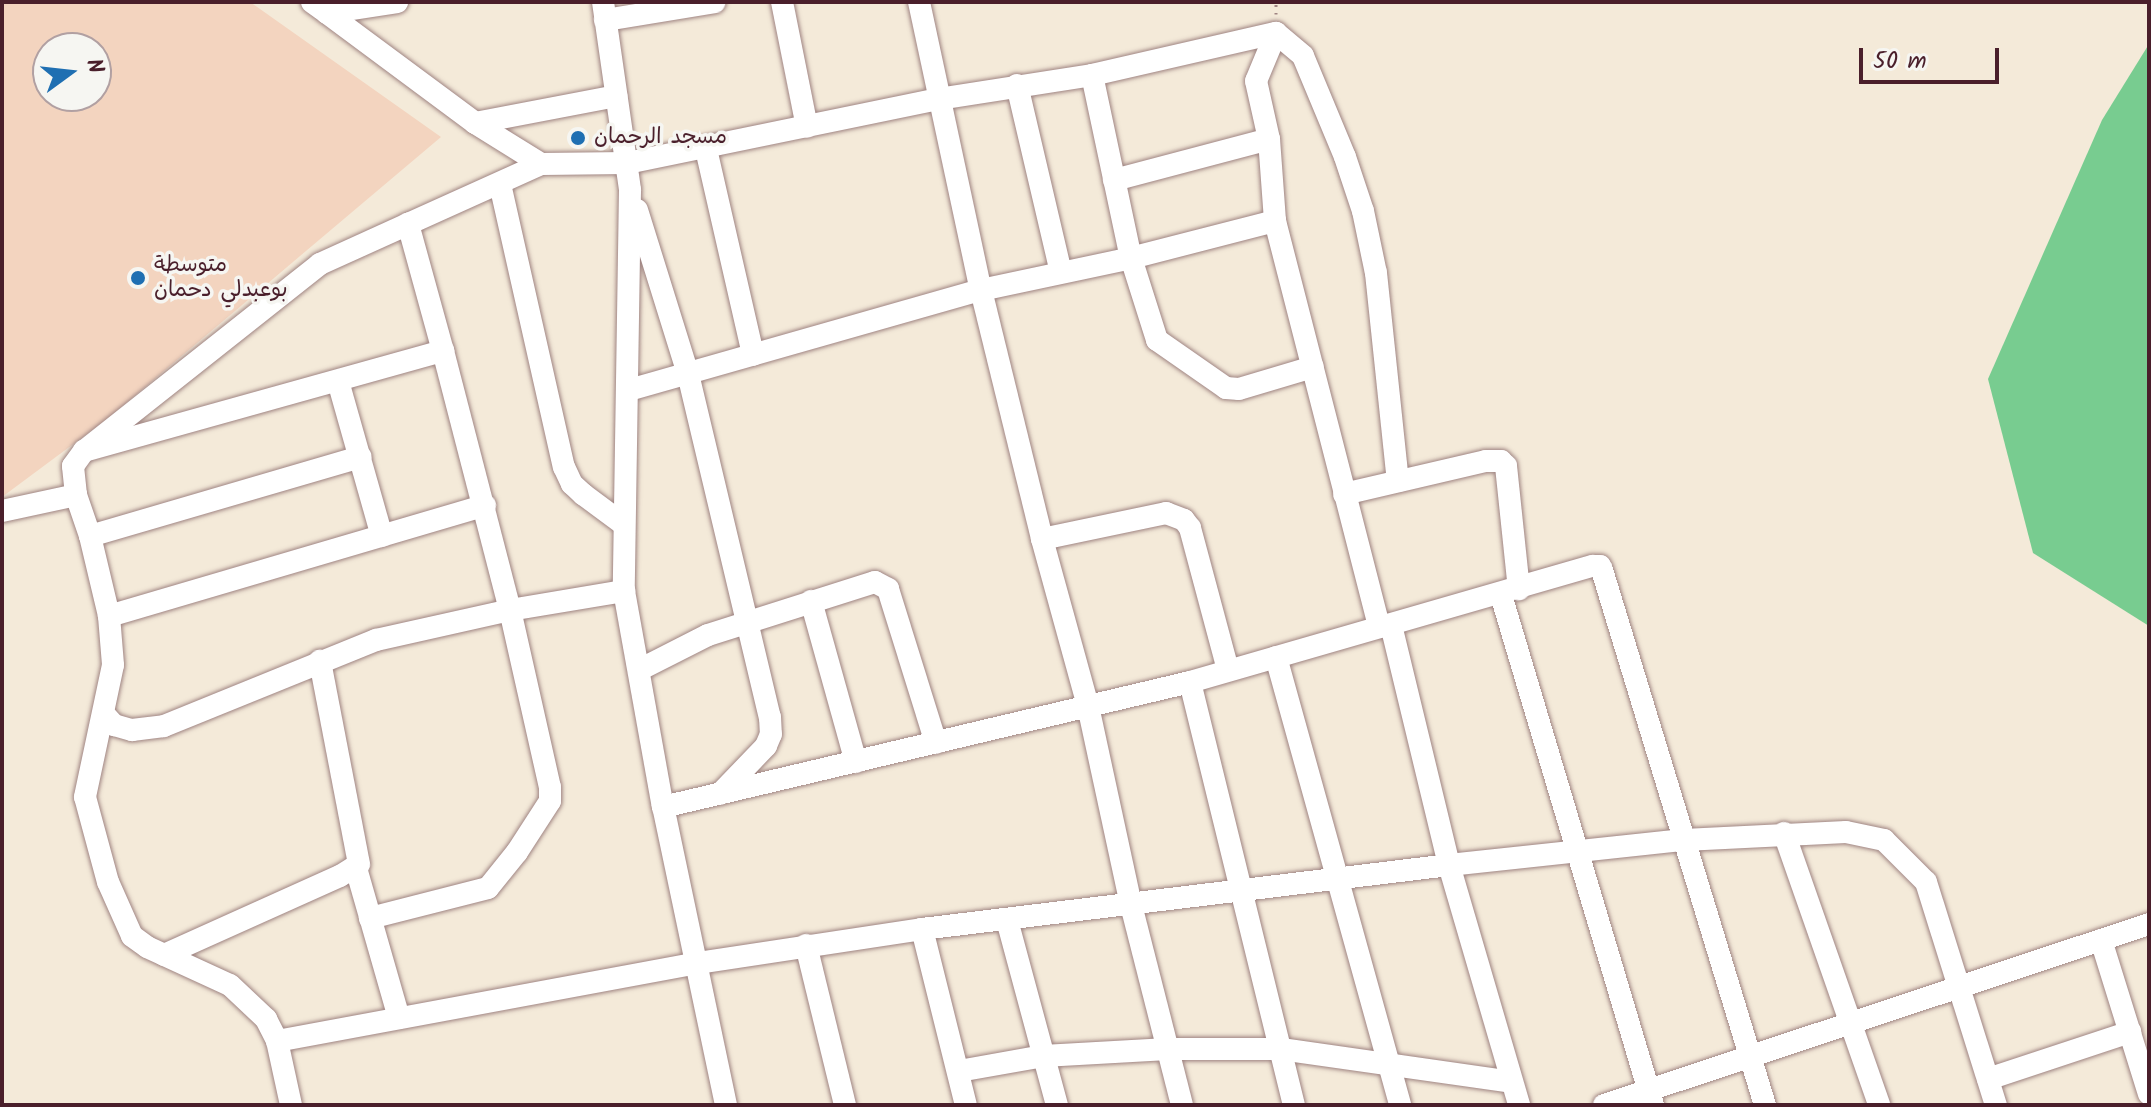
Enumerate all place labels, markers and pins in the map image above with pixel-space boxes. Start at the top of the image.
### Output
place label: مسجد الرحمان [594,125,727,151]
marker: مسجد الرحمان [569,129,587,147]
place label: متوسطة بوعبدلي دحمان [154,252,288,304]
marker: متوسطة بوعبدلي دحمان [129,269,147,287]

